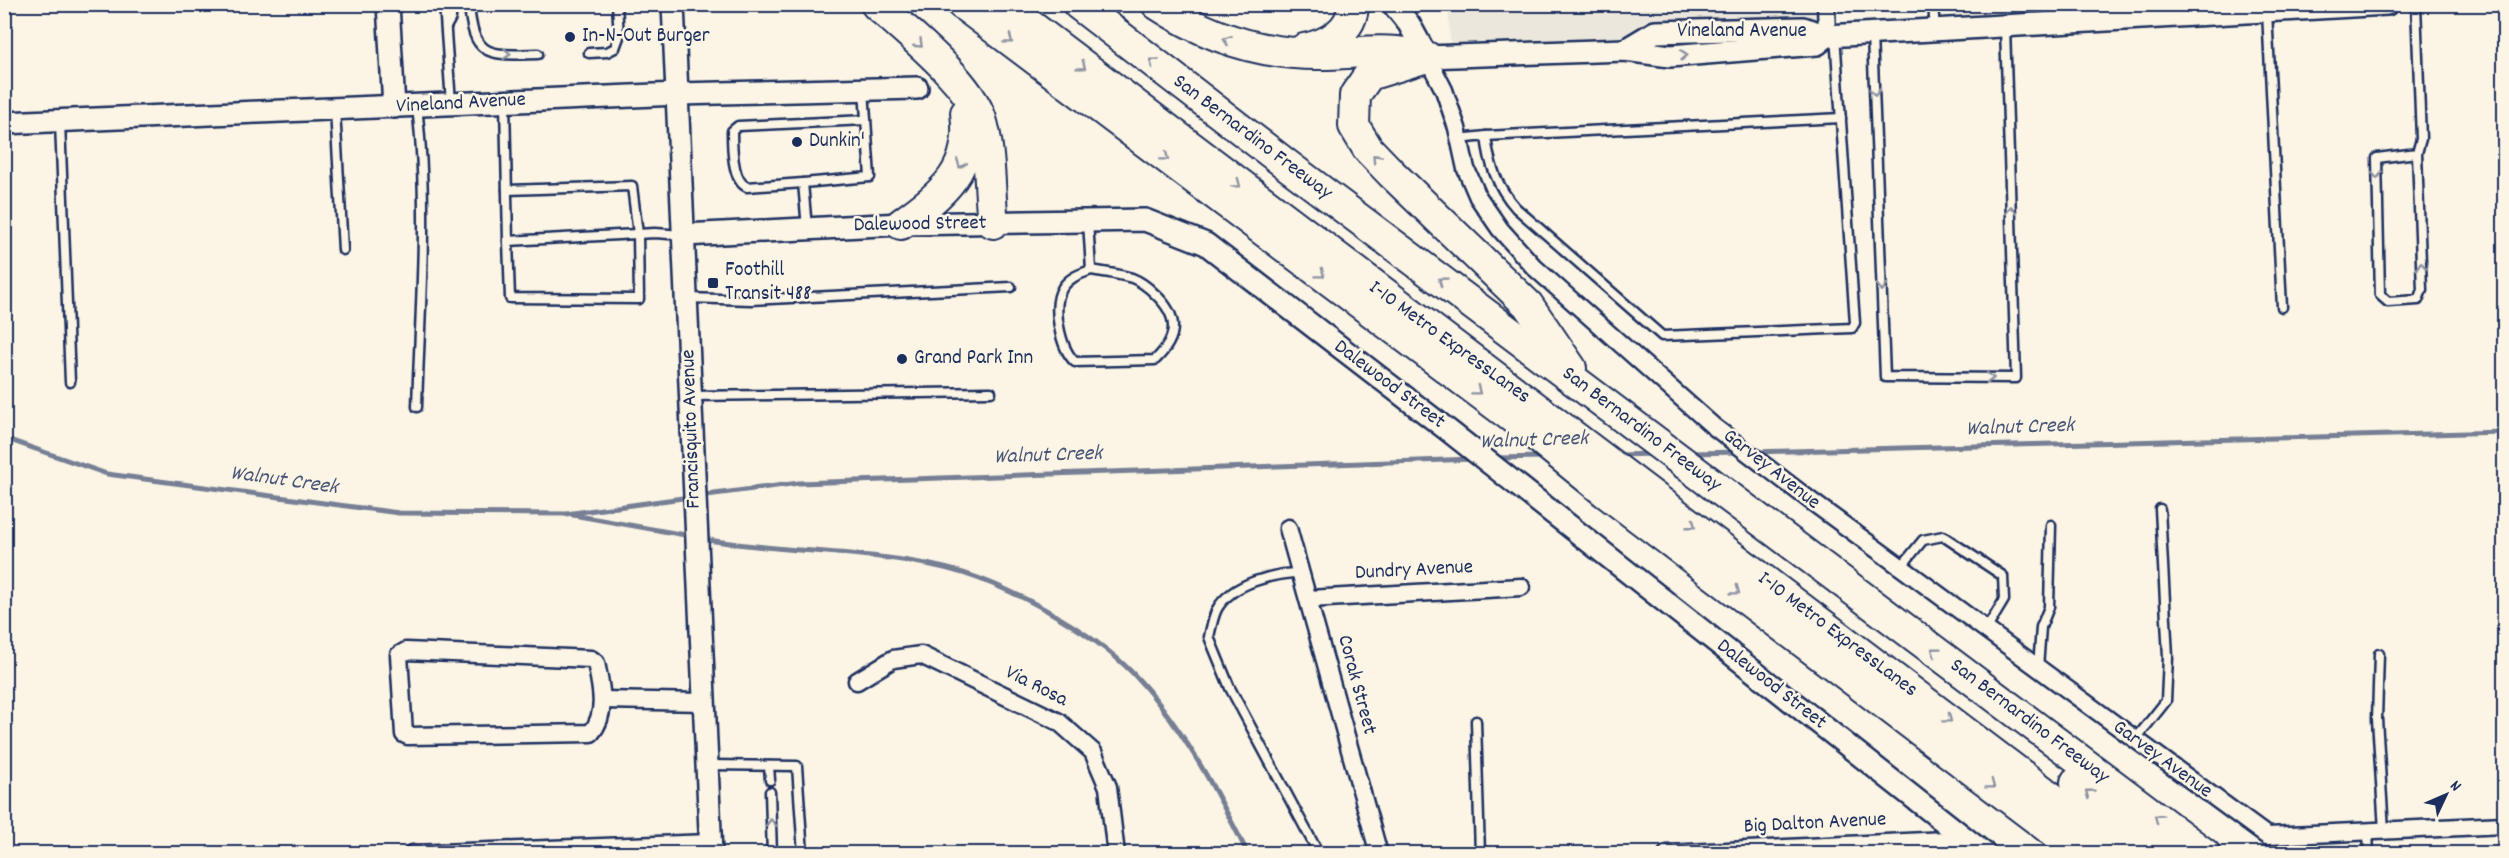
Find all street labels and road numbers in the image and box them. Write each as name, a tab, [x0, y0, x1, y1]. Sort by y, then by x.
street label: Vineland Avenue	[1677, 17, 1807, 47]
street label: San Bernardino Freeway	[1166, 68, 1338, 208]
street label: Vineland Avenue	[396, 86, 526, 122]
street label: Dalewood Street	[853, 209, 987, 241]
street label: I-10 Metro ExpressLanes	[1362, 274, 1536, 412]
street label: Dalewood Street	[1327, 333, 1451, 437]
street label: Francisquito Avenue	[674, 349, 710, 509]
street label: San Bernardino Freeway	[1555, 360, 1727, 500]
street label: Garvey Avenue	[1716, 422, 1826, 518]
street label: Dundry Avenue	[1354, 553, 1474, 589]
street label: I-10 Metro ExpressLanes	[1751, 565, 1923, 705]
street label: Corak Street	[1328, 632, 1384, 738]
street label: Dalewood Street	[1709, 632, 1833, 738]
street label: San Bernardino Freeway	[1943, 652, 2115, 792]
street label: Via Rosa	[999, 658, 1074, 716]
street label: Garvey Avenue	[2106, 713, 2218, 807]
street label: Big Dalton Avenue	[1743, 805, 1887, 843]

